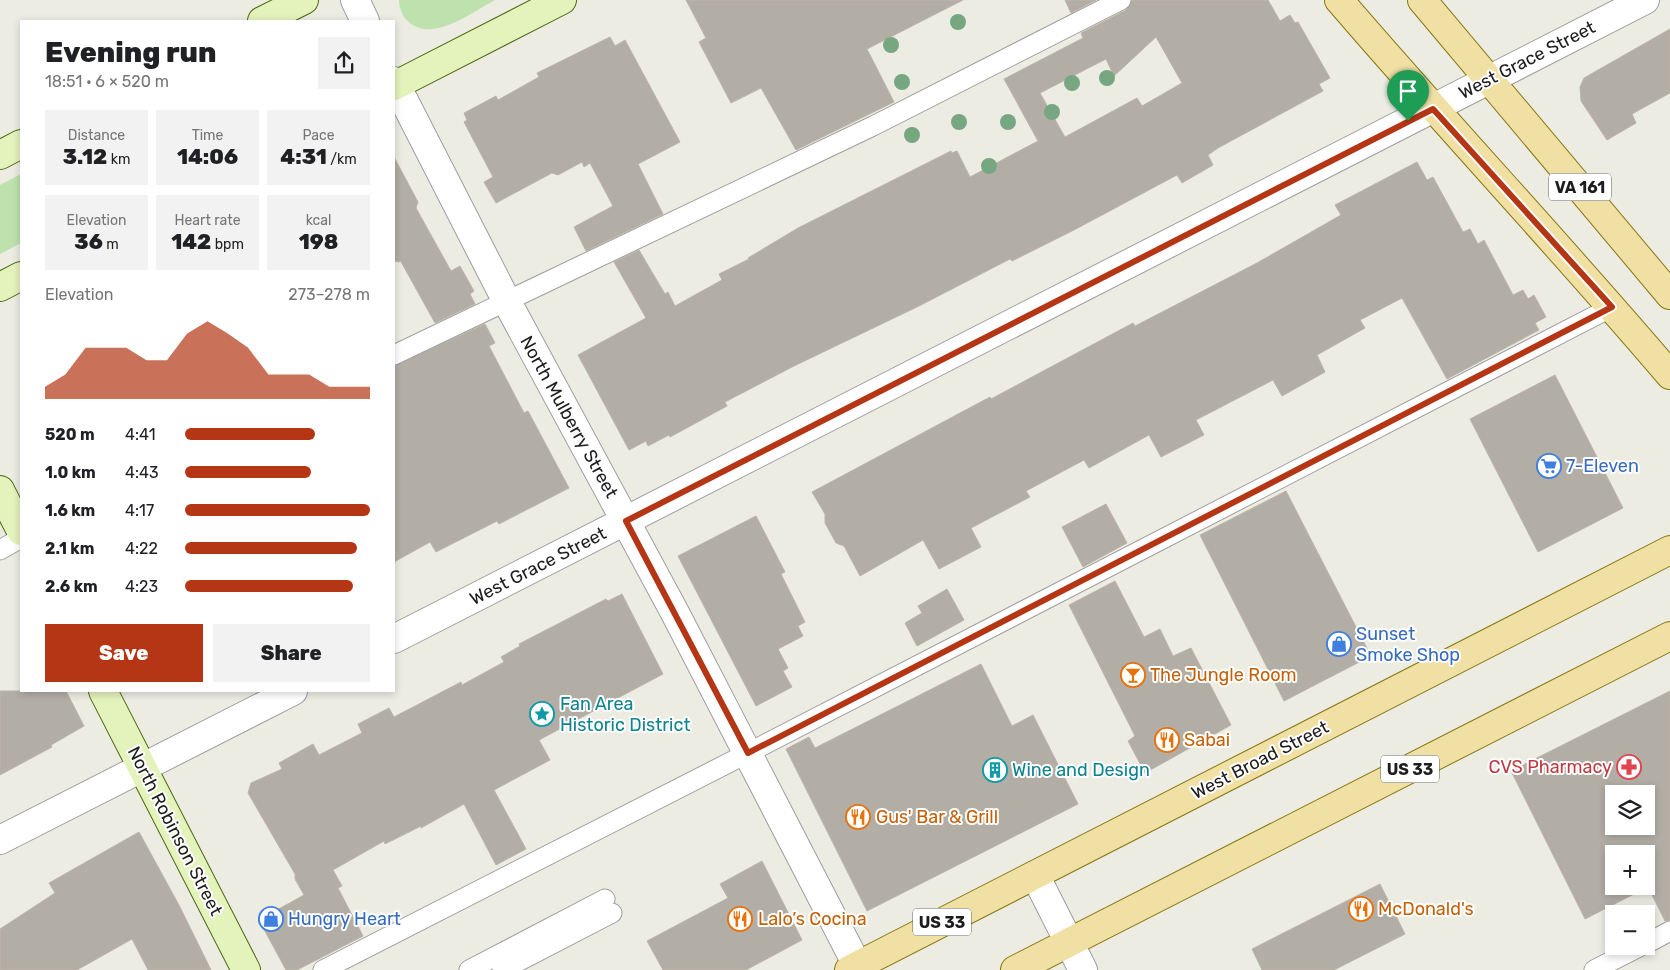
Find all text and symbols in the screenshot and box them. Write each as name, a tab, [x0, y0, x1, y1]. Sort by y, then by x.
street label: West Grace Street	[1455, 16, 1599, 104]
text: Evening run	[45, 36, 216, 69]
button: share	[318, 37, 370, 89]
pin	[1387, 70, 1429, 121]
text: 18:51 · 6 × 520 m	[45, 72, 169, 91]
icon: arrive	[1394, 77, 1422, 105]
text: Distance	[68, 127, 125, 144]
text: Time	[192, 127, 223, 144]
text: Pace	[302, 127, 335, 144]
text: 3.12	[63, 144, 107, 169]
text: 14:06	[177, 144, 238, 169]
text: 4:31	[280, 144, 327, 169]
text: km	[107, 151, 130, 168]
text: /km	[327, 151, 357, 168]
road number: VA 161	[1549, 173, 1611, 200]
text: Elevation	[67, 212, 127, 229]
text: Heart rate	[175, 212, 240, 229]
text: kcal	[306, 212, 331, 229]
text: 36	[74, 229, 103, 254]
text: 142	[171, 229, 211, 254]
text: 198	[299, 229, 338, 254]
text: m	[103, 236, 119, 253]
text: bpm	[211, 236, 244, 253]
text: Elevation	[45, 285, 114, 304]
text: 273–278 m	[288, 285, 370, 304]
street label: North Mulberry Street	[515, 332, 623, 502]
text: 520 m	[45, 425, 95, 444]
text: 4:41	[125, 425, 156, 444]
supermarket icon: 7-Eleven	[1536, 453, 1562, 479]
place label: 7-Eleven	[1566, 455, 1639, 477]
text: 1.0 km	[45, 463, 96, 482]
text: 4:43	[125, 463, 159, 482]
text: 1.6 km	[45, 501, 95, 520]
text: 4:17	[125, 501, 154, 520]
street label: West Grace Street	[466, 522, 610, 610]
text: 2.1 km	[45, 539, 94, 558]
text: 4:22	[125, 539, 158, 558]
text: 2.6 km	[45, 577, 98, 596]
text: 4:23	[125, 577, 158, 596]
place label: Sunset Smoke Shop	[1356, 623, 1460, 666]
button: Save	[45, 624, 203, 682]
button: Share	[213, 624, 370, 682]
shop icon: Sunset Smoke Shop	[1326, 631, 1352, 657]
bar icon: The Jungle Room	[1120, 662, 1146, 688]
place label: The Jungle Room	[1150, 664, 1297, 686]
place label: Fan Area Historic District	[560, 693, 690, 736]
place icon: Fan Area Historic District	[529, 701, 555, 727]
street label: West Broad Street	[1188, 716, 1332, 804]
restaurant icon: Sabai	[1154, 727, 1180, 753]
place label: Sabai	[1184, 729, 1230, 751]
street label: North Robinson Street	[123, 743, 227, 919]
pharmacy icon: CVS Pharmacy	[1616, 754, 1642, 780]
road number: US 33	[1381, 756, 1439, 782]
place label: CVS Pharmacy	[1488, 756, 1612, 778]
building icon: Wine and Design	[982, 757, 1008, 783]
place label: Wine and Design	[1012, 759, 1150, 781]
map controls	[1605, 785, 1655, 955]
button: layers	[1605, 785, 1655, 835]
restaurant icon: Gus' Bar & Grill	[845, 804, 871, 830]
place label: Gus' Bar & Grill	[876, 806, 998, 828]
button: +	[1605, 845, 1655, 895]
restaurant icon: McDonald's	[1348, 896, 1374, 922]
place label: McDonald's	[1378, 898, 1474, 920]
button: −	[1605, 905, 1655, 955]
shop icon: Hungry Heart	[258, 906, 284, 932]
restaurant icon: Lalo’s Cocina	[727, 906, 753, 932]
place label: Hungry Heart	[288, 908, 401, 930]
place label: Lalo’s Cocina	[758, 908, 867, 930]
road number: US 33	[913, 909, 971, 936]

